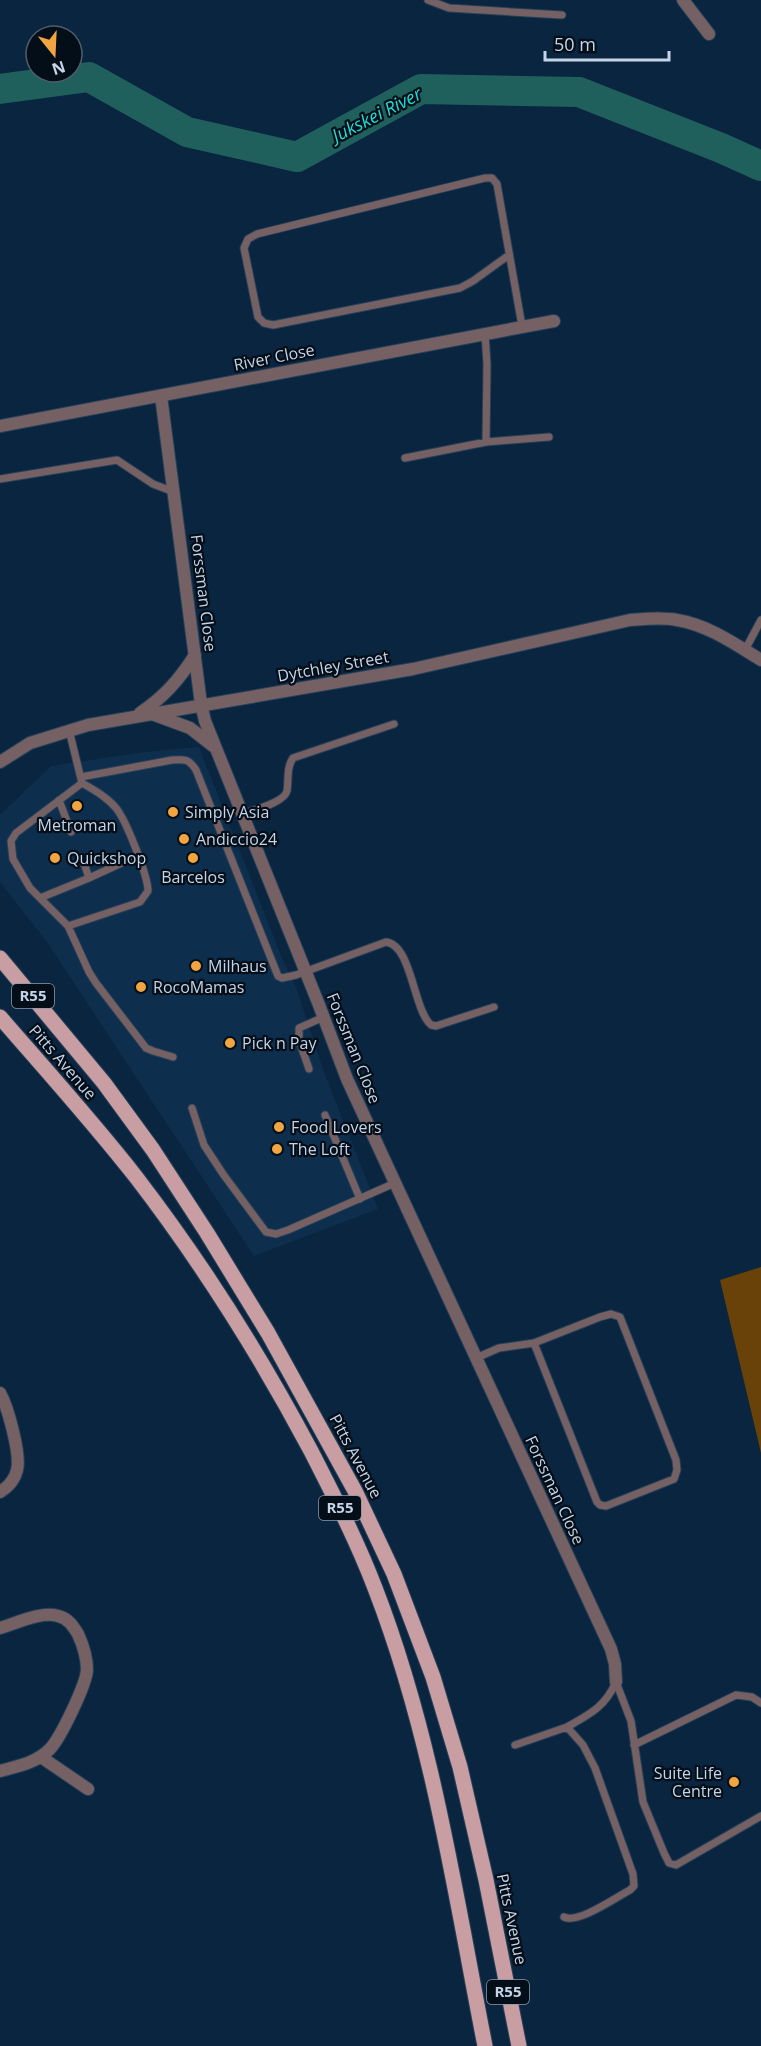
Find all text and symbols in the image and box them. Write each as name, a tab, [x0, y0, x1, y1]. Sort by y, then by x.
north arrow	[24, 24, 84, 84]
scale bar	[545, 24, 670, 62]
text: 50 m	[554, 32, 596, 56]
text: N	[49, 56, 68, 81]
water label: Jukskei River	[325, 81, 426, 148]
street label: River Close	[232, 338, 316, 376]
street label: Forssman Close	[186, 533, 222, 653]
street label: Dytchley Street	[276, 645, 391, 687]
marker: Metroman	[70, 799, 84, 813]
place label: Simply Asia	[185, 801, 269, 823]
marker: Simply Asia	[166, 805, 180, 819]
place label: Metroman	[38, 814, 116, 836]
place label: Andiccio24	[196, 828, 277, 850]
marker: Andiccio24	[177, 832, 191, 846]
place label: Quickshop	[67, 847, 146, 869]
marker: Quickshop	[48, 851, 62, 865]
marker: Barcelos	[186, 851, 200, 865]
place label: Barcelos	[161, 866, 225, 888]
place label: Milhaus	[208, 955, 267, 977]
marker: Milhaus	[189, 959, 203, 973]
place label: RocoMamas	[153, 976, 244, 998]
marker: RocoMamas	[134, 980, 148, 994]
road number: R55	[12, 984, 54, 1008]
street label: Forssman Close	[322, 989, 386, 1107]
street label: Pitts Avenue	[24, 1020, 102, 1104]
place label: Pick n Pay	[242, 1032, 317, 1054]
marker: Pick n Pay	[223, 1036, 237, 1050]
place label: Food Lovers	[291, 1116, 382, 1138]
marker: Food Lovers	[272, 1120, 286, 1134]
place label: The Loft	[289, 1138, 350, 1160]
marker: The Loft	[270, 1142, 284, 1156]
street label: Pitts Avenue	[325, 1410, 387, 1502]
street label: Forssman Close	[520, 1432, 590, 1548]
road number: R55	[319, 1496, 361, 1520]
place label: Suite Life Centre	[654, 1762, 722, 1802]
marker: Suite Life Centre	[727, 1775, 741, 1789]
street label: Pitts Avenue	[492, 1871, 532, 1967]
road number: R55	[487, 1980, 529, 2004]

